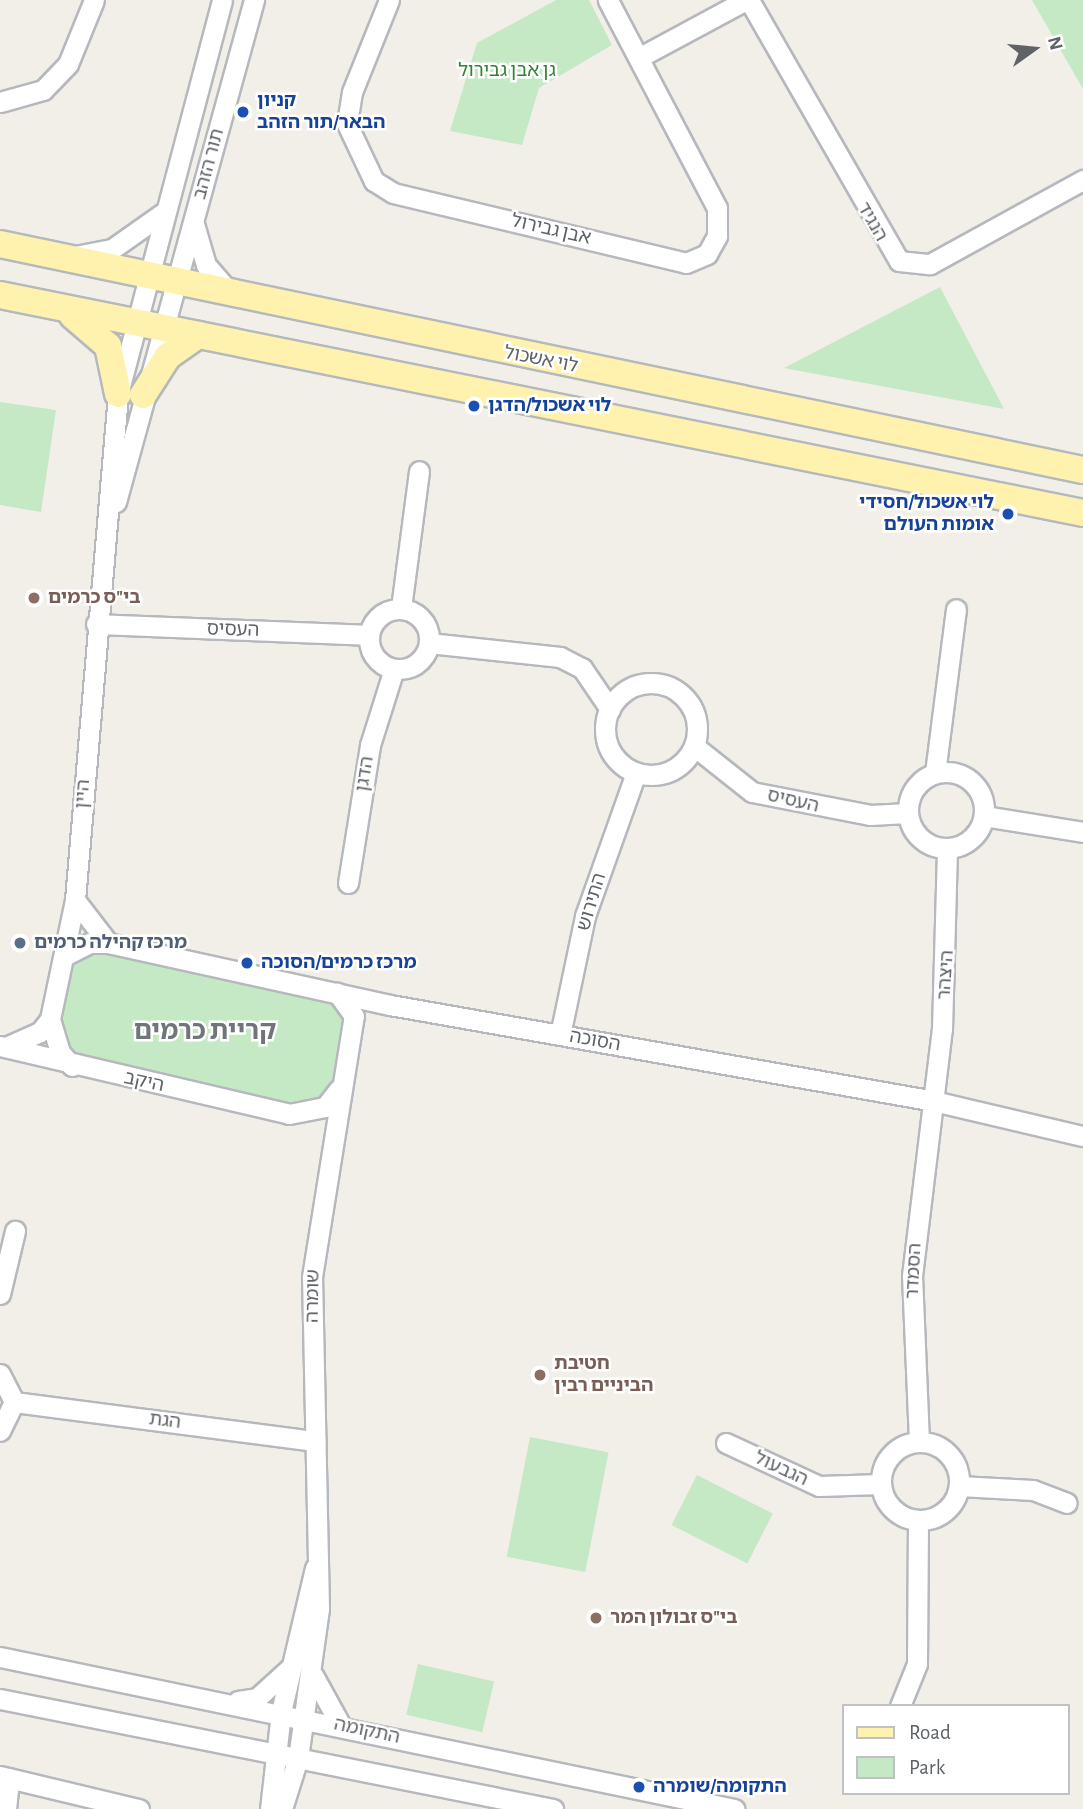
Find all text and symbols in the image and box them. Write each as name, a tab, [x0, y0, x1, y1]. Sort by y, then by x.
north arrow	[999, 14, 1069, 84]
text: N	[1044, 35, 1066, 52]
park label: גן אבן גבירול	[458, 60, 556, 82]
place label: קניון הבאר/תור הזהב	[257, 90, 386, 134]
marker: קניון הבאר/תור הזהב	[235, 104, 251, 120]
street label: תור הזהב	[189, 126, 229, 202]
street label: הנגיד	[852, 198, 892, 246]
street label: אבן גבירול	[509, 210, 593, 250]
street label: לוי אשכול	[502, 342, 580, 378]
place label: לוי אשכול/הדגן	[488, 395, 611, 417]
marker: לוי אשכול/הדגן	[466, 398, 482, 414]
place label: לוי אשכול/חסידי אומות העולם	[859, 492, 994, 536]
marker: לוי אשכול/חסידי אומות העולם	[1000, 506, 1016, 522]
place label: בי"ס כרמים	[48, 587, 141, 609]
marker: בי"ס כרמים	[26, 590, 42, 606]
street label: העסיס	[206, 618, 260, 642]
street label: הדגן	[351, 755, 379, 793]
street label: היין	[71, 779, 95, 809]
street label: העסיס	[765, 784, 821, 818]
street label: התירוש	[572, 870, 612, 934]
place label: מרכז קהילה כרמים	[34, 932, 187, 954]
marker: מרכז קהילה כרמים	[12, 935, 28, 951]
street label: היצהר	[933, 949, 959, 1001]
place label: מרכז כרמים/הסוכה	[261, 952, 417, 974]
marker: מרכז כרמים/הסוכה	[239, 955, 255, 971]
district label: קריית כרמים	[134, 1016, 276, 1048]
street label: הסוכה	[568, 1025, 622, 1057]
street label: היקב	[122, 1067, 166, 1097]
street label: הסמדר	[901, 1242, 927, 1300]
street label: שומרה	[301, 1269, 325, 1323]
place label: חטיבת הביניים רבין	[554, 1353, 654, 1397]
marker: חטיבת הביניים רבין	[532, 1367, 548, 1383]
street label: הגת	[148, 1408, 182, 1434]
street label: הגבעול	[750, 1447, 812, 1491]
place label: בי"ס זבולון המר	[610, 1607, 737, 1629]
marker: בי"ס זבולון המר	[588, 1610, 604, 1626]
legend	[842, 1704, 1069, 1795]
street label: התקומה	[332, 1713, 402, 1749]
text: Road	[909, 1722, 951, 1743]
text: Park	[909, 1757, 945, 1778]
place label: התקומה/שומרה	[653, 1776, 787, 1798]
marker: התקומה/שומרה	[631, 1779, 647, 1795]

